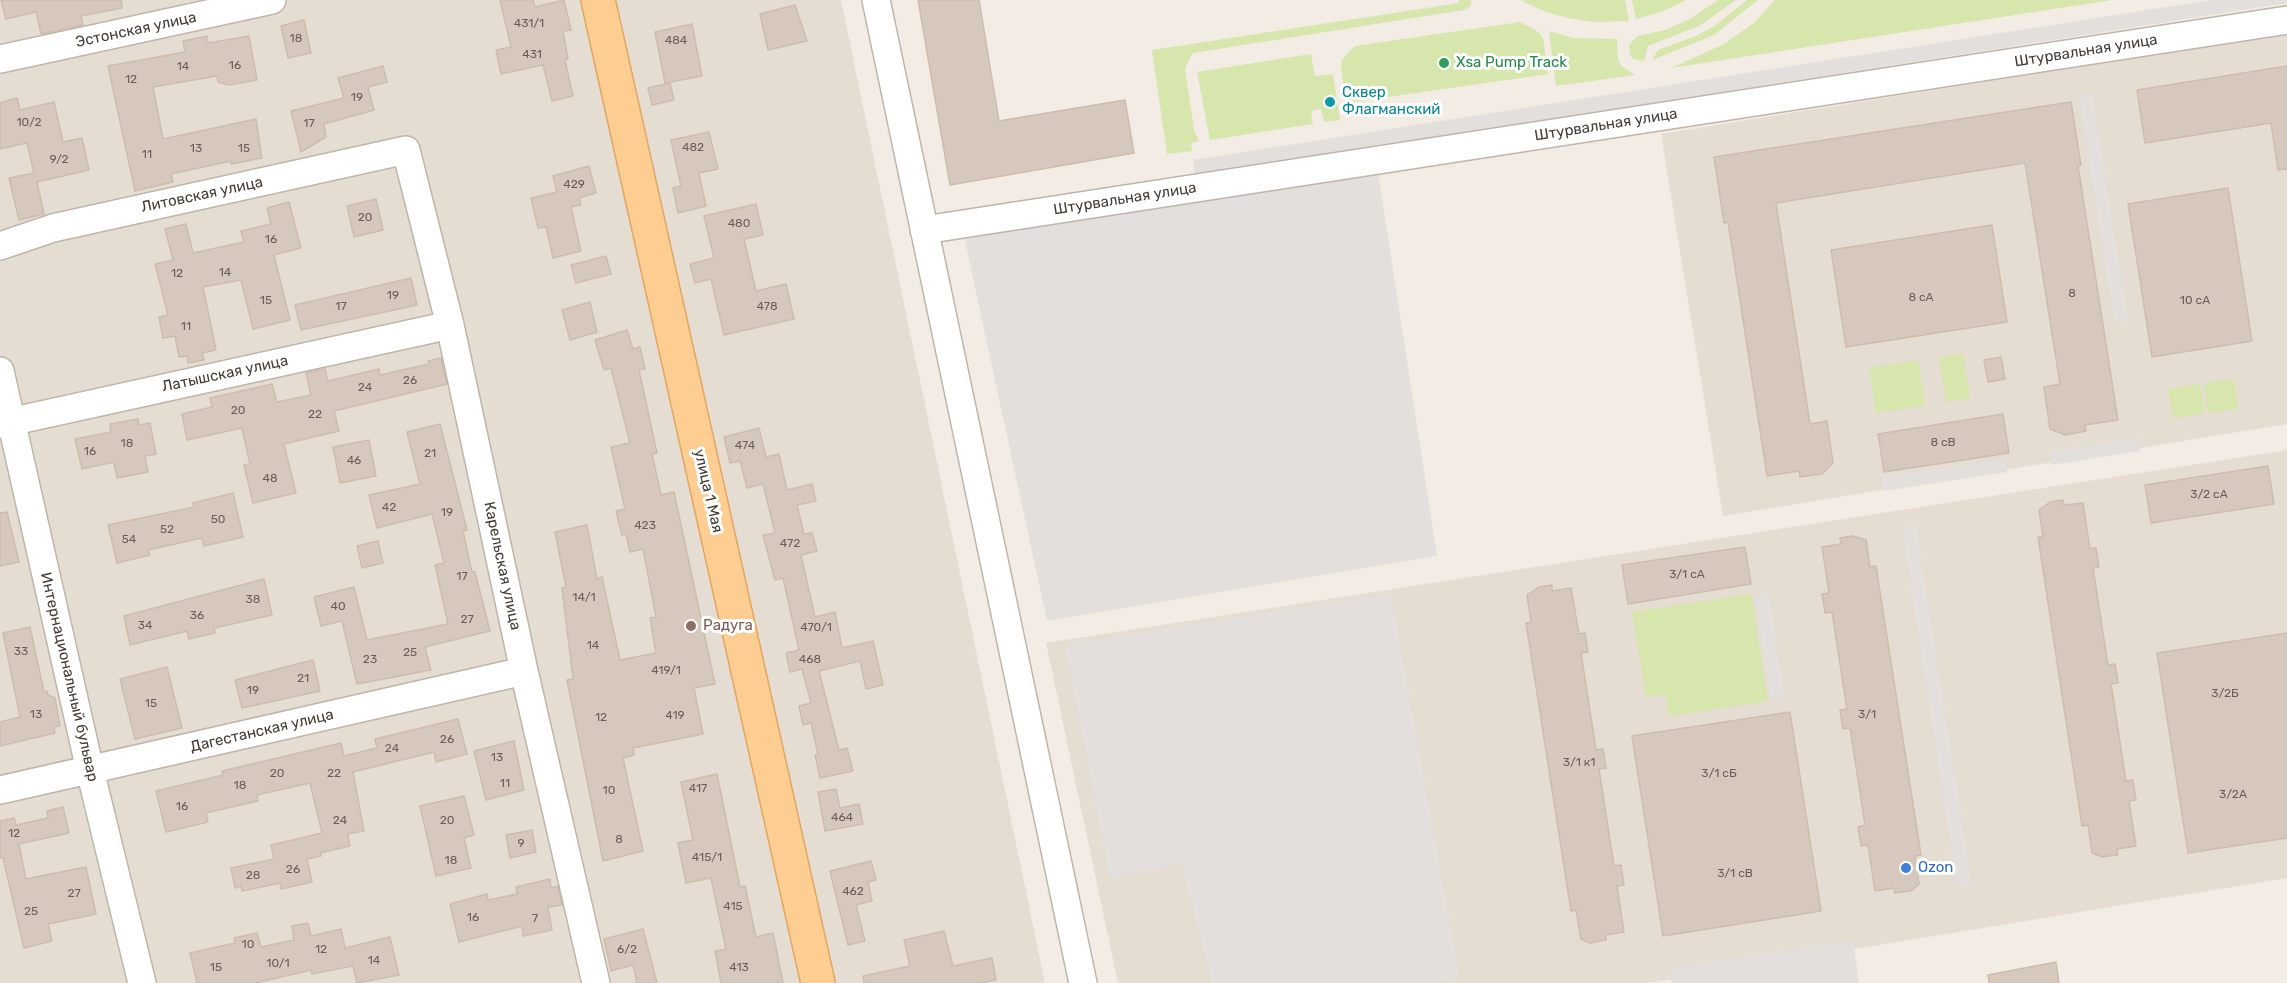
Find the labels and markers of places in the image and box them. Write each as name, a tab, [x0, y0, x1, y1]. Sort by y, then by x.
place label: Xsa Pump Track	[1456, 54, 1567, 72]
marker: Xsa Pump Track	[1437, 56, 1451, 70]
place label: Сквер Флагманский	[1342, 84, 1441, 119]
marker: Сквер Флагманский	[1323, 95, 1337, 109]
place label: Радуга	[703, 617, 753, 635]
marker: Радуга	[684, 619, 698, 633]
place label: Ozon	[1918, 859, 1953, 877]
marker: Ozon	[1899, 861, 1913, 875]

